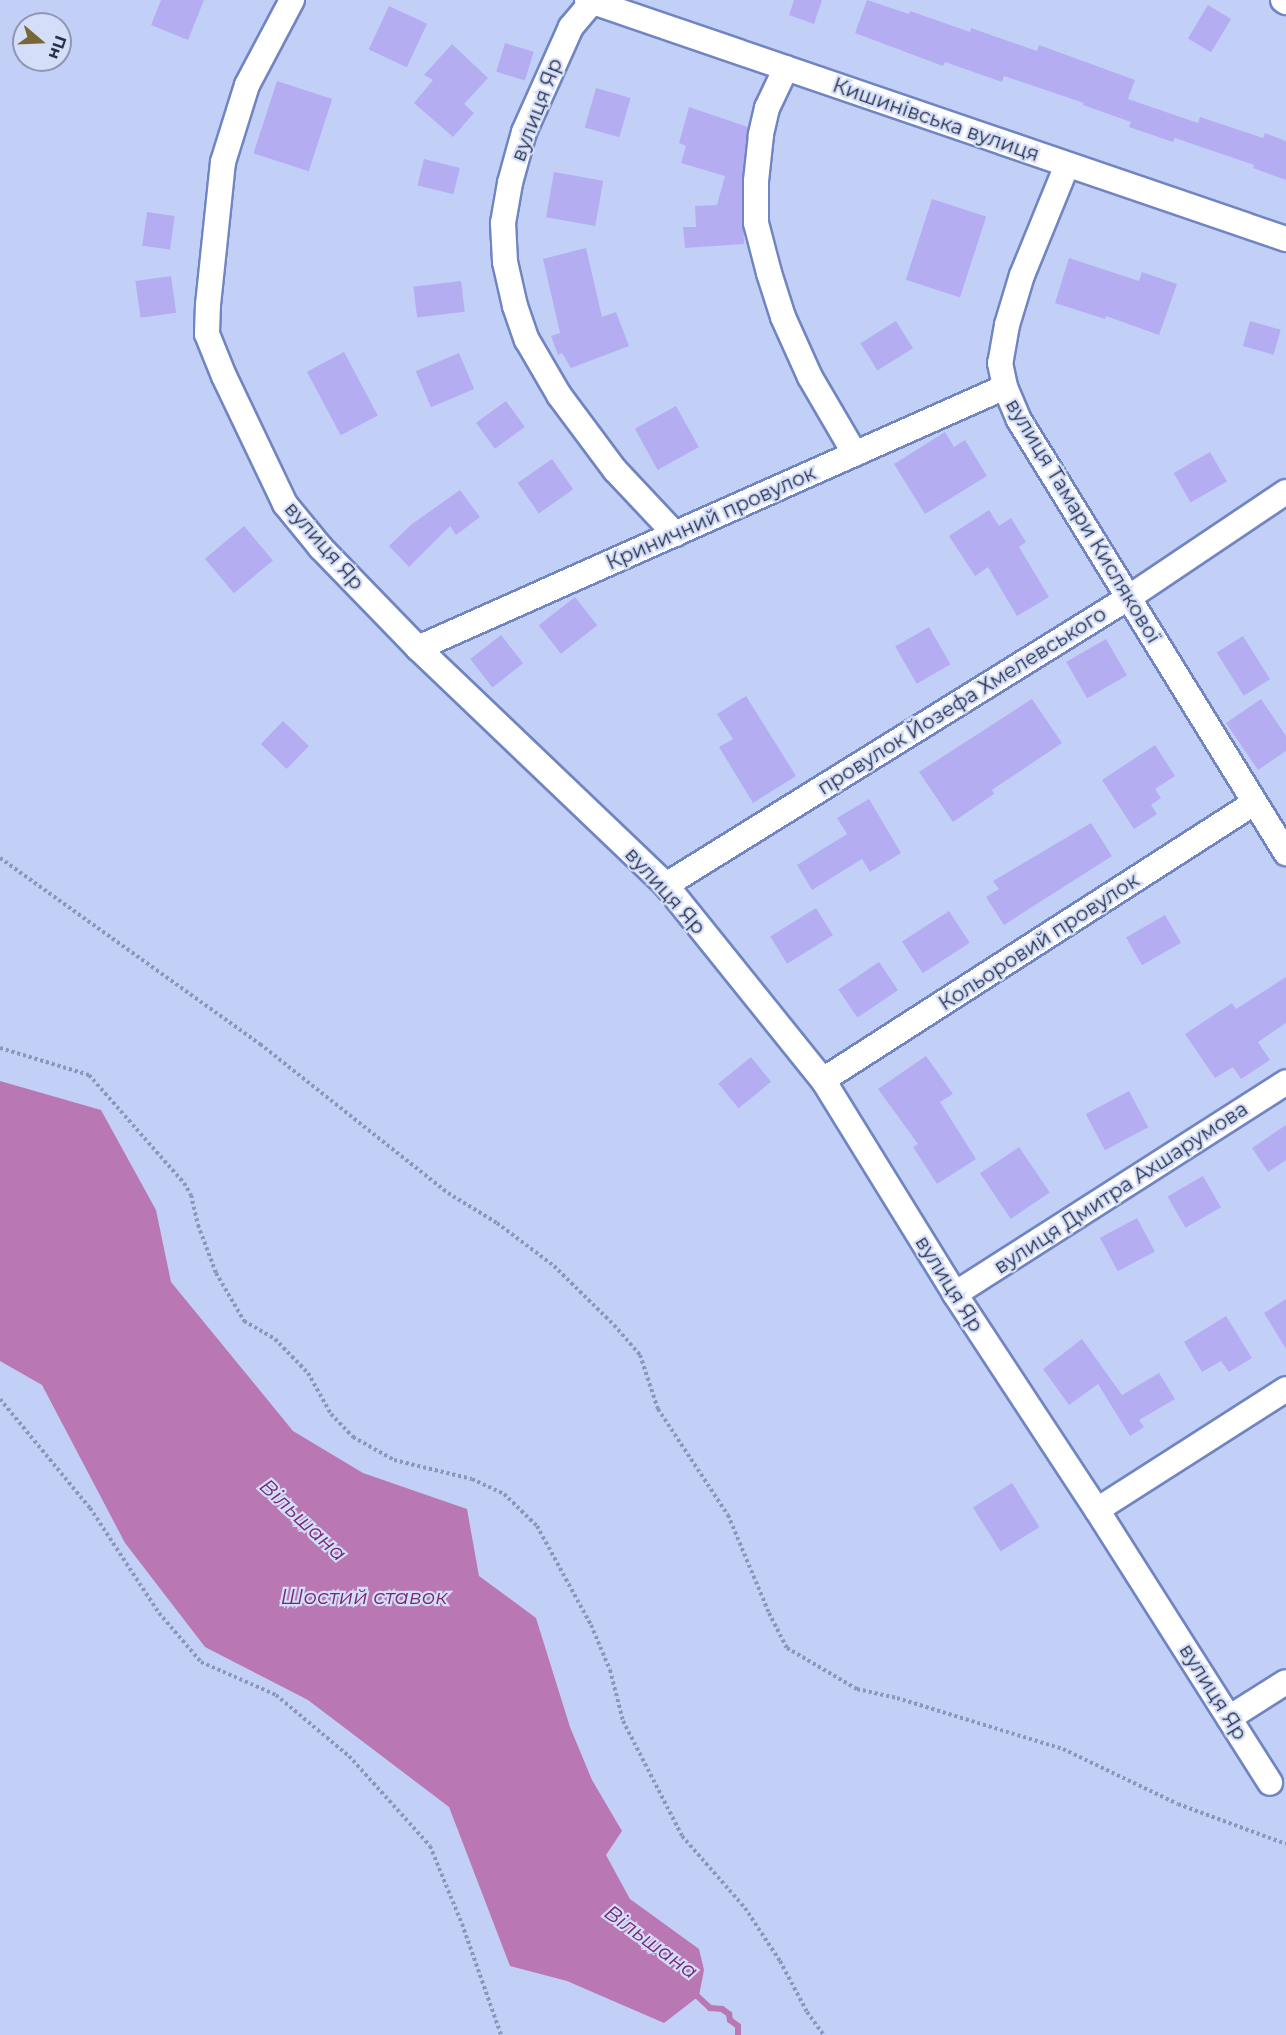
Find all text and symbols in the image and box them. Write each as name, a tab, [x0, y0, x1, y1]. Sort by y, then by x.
north arrow	[12, 12, 72, 72]
text: Пн	[45, 33, 71, 62]
street label: вулиця Яр	[506, 55, 568, 165]
street label: Кишинівська вулиця	[830, 73, 1042, 167]
street label: вулиця Тамари Кислякової	[1000, 394, 1166, 648]
street label: Криничний провулок	[603, 461, 819, 575]
street label: вулиця Яр	[279, 497, 369, 595]
street label: провулок Йозефа Хмелевського	[813, 602, 1111, 800]
street label: вулиця Яр	[620, 843, 710, 939]
street label: Кольоровий провулок	[934, 868, 1144, 1016]
street label: вулиця Дмитра Ахшарумова	[990, 1097, 1252, 1279]
street label: вулиця Яр	[910, 1232, 988, 1336]
water label: Вільшана	[254, 1474, 352, 1566]
water label: Шостий ставок	[281, 1584, 447, 1610]
street label: вулиця Яр	[1174, 1640, 1252, 1744]
water label: Вільшана	[599, 1900, 703, 1984]

